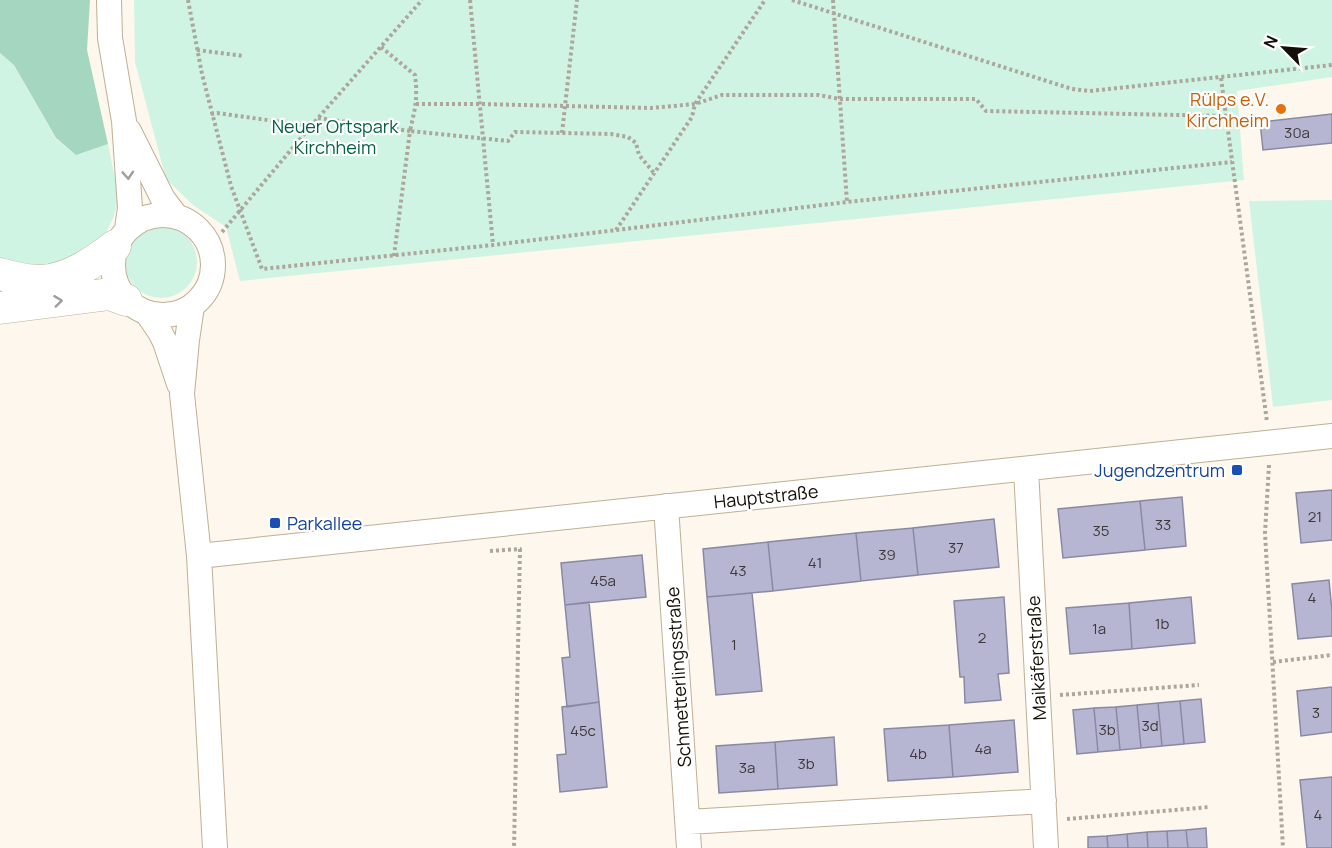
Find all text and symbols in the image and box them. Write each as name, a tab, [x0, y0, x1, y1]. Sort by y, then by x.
north arrow	[1254, 18, 1314, 78]
text: N	[1258, 32, 1283, 52]
place label: Rülps e.V. Kirchheim	[1186, 87, 1269, 132]
marker: Rülps e.V. Kirchheim	[1274, 102, 1288, 116]
park label: Neuer Ortspark Kirchheim	[272, 114, 399, 159]
house number: 30a	[1284, 122, 1310, 143]
one-way arrow	[121, 171, 134, 180]
one-way arrow	[53, 295, 63, 308]
place label: Jugendzentrum	[1094, 458, 1225, 482]
marker: Jugendzentrum	[1230, 463, 1244, 477]
street label: Hauptstraße	[713, 479, 819, 513]
house number: 21	[1308, 506, 1322, 527]
place label: Parkallee	[287, 511, 362, 535]
house number: 33	[1155, 514, 1171, 535]
marker: Parkallee	[268, 516, 282, 530]
house number: 35	[1093, 520, 1109, 541]
house number: 37	[948, 537, 964, 558]
house number: 39	[878, 544, 896, 565]
house number: 41	[808, 552, 822, 573]
house number: 43	[729, 560, 747, 581]
house number: 45a	[590, 570, 616, 591]
street label: Schmetterlingsstraße	[660, 586, 696, 768]
house number: 4	[1308, 587, 1317, 608]
street label: Maikäferstraße	[1021, 595, 1051, 721]
house number: 1b	[1155, 613, 1169, 634]
house number: 1a	[1092, 618, 1106, 639]
house number: 2	[978, 627, 986, 648]
house number: 1	[731, 634, 737, 655]
house number: 3	[1312, 702, 1320, 723]
house number: 3d	[1141, 715, 1159, 736]
house number: 3b	[1098, 719, 1116, 740]
house number: 45c	[570, 720, 596, 741]
house number: 4a	[974, 738, 992, 759]
house number: 4b	[909, 743, 927, 764]
house number: 3b	[797, 753, 815, 774]
house number: 3a	[739, 757, 755, 778]
house number: 4	[1314, 804, 1323, 825]

